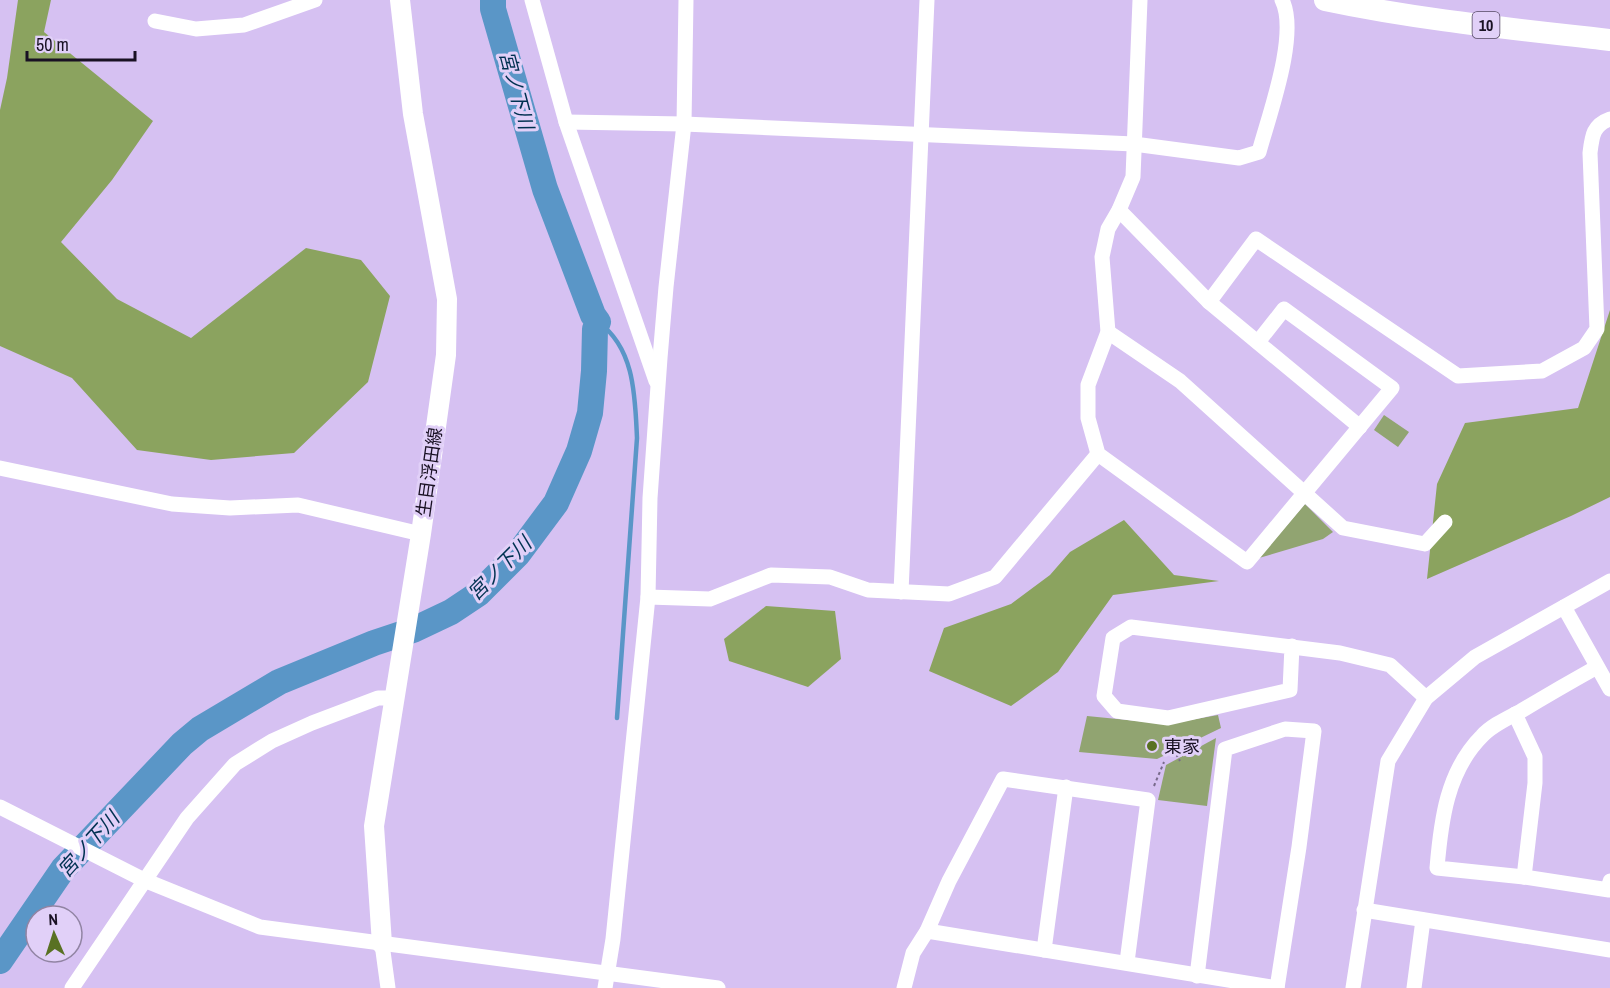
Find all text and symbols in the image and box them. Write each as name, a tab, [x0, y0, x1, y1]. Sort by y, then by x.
road number: 10	[1472, 12, 1500, 38]
scale bar	[27, 24, 135, 62]
text: 50 m	[36, 32, 69, 57]
water label: 宮ノ下川	[494, 48, 541, 134]
street label: 生目浮田線	[410, 426, 448, 518]
water label: 宮ノ下川	[461, 529, 538, 606]
place label: 東家	[1164, 734, 1200, 759]
marker: 東家	[1145, 739, 1159, 753]
water label: 宮ノ下川	[51, 804, 126, 883]
north arrow	[24, 904, 84, 964]
text: N	[48, 908, 59, 930]

